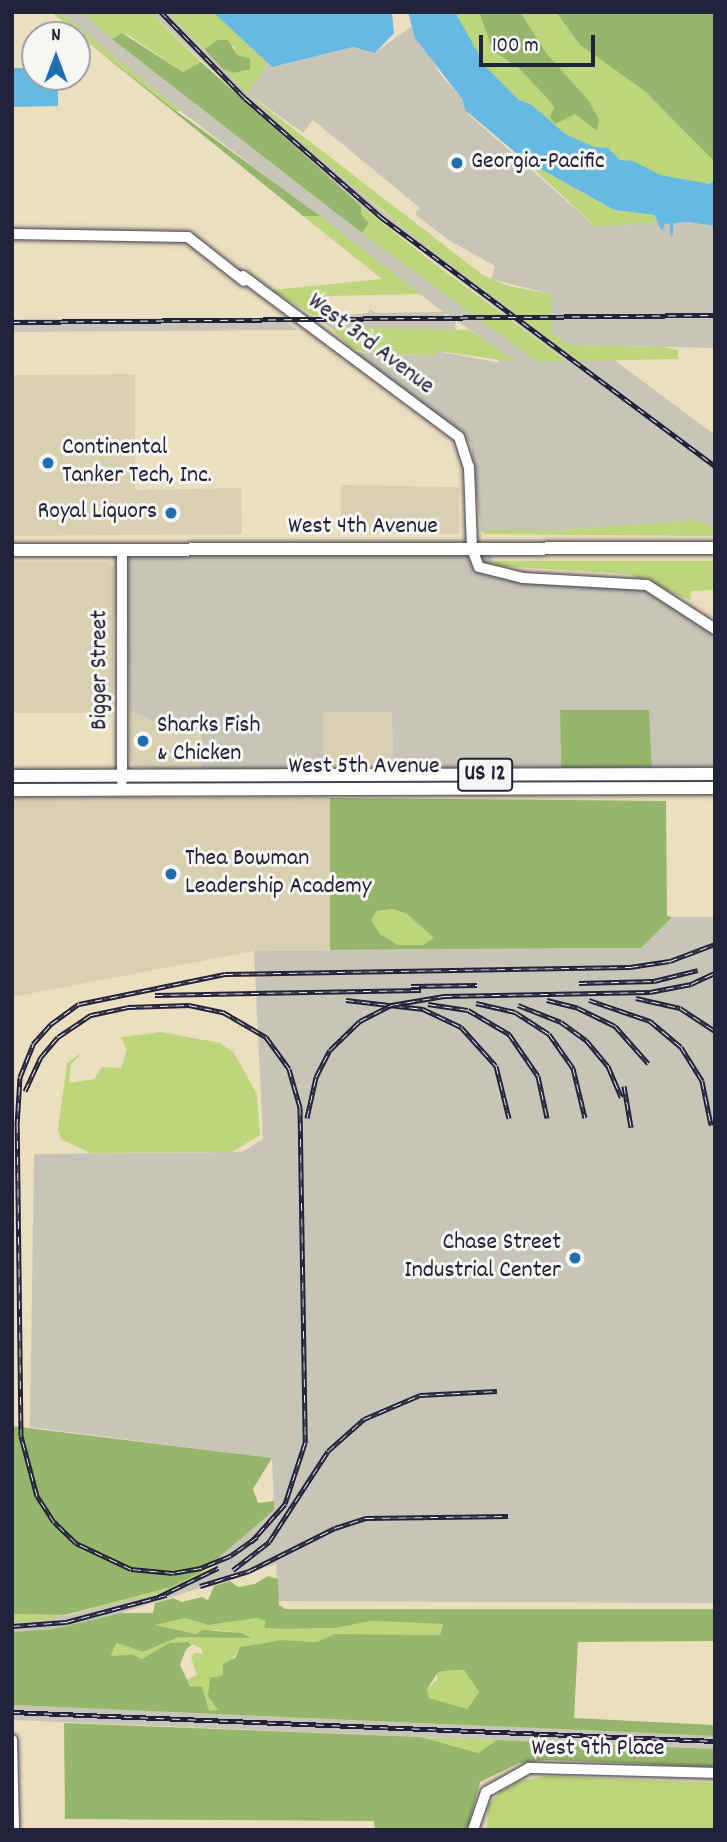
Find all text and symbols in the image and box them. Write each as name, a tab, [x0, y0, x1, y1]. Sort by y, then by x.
north arrow	[21, 21, 91, 91]
scale bar	[482, 21, 598, 65]
text: N	[51, 23, 61, 50]
text: 100 m	[492, 32, 539, 62]
place label: Georgia-Pacific	[471, 149, 605, 177]
marker: Georgia-Pacific	[449, 155, 465, 171]
street label: West 3rd Avenue	[301, 288, 439, 402]
place label: Continental Tanker Tech, Inc.	[62, 435, 212, 491]
marker: Continental Tanker Tech, Inc.	[40, 455, 56, 471]
place label: Royal Liquors	[38, 499, 157, 527]
marker: Royal Liquors	[163, 505, 179, 521]
street label: West 4th Avenue	[288, 514, 438, 542]
street label: Bigger Street	[87, 610, 115, 730]
place label: Sharks Fish & Chicken	[157, 713, 260, 769]
marker: Sharks Fish & Chicken	[135, 733, 151, 749]
street label: West 5th Avenue	[289, 754, 439, 782]
road number: US 12	[457, 755, 513, 794]
place label: Thea Bowman Leadership Academy	[185, 846, 371, 902]
marker: Thea Bowman Leadership Academy	[163, 866, 179, 882]
place label: Chase Street Industrial Center	[404, 1230, 561, 1286]
marker: Chase Street Industrial Center	[567, 1250, 583, 1266]
street label: West 9th Place	[531, 1736, 665, 1764]

